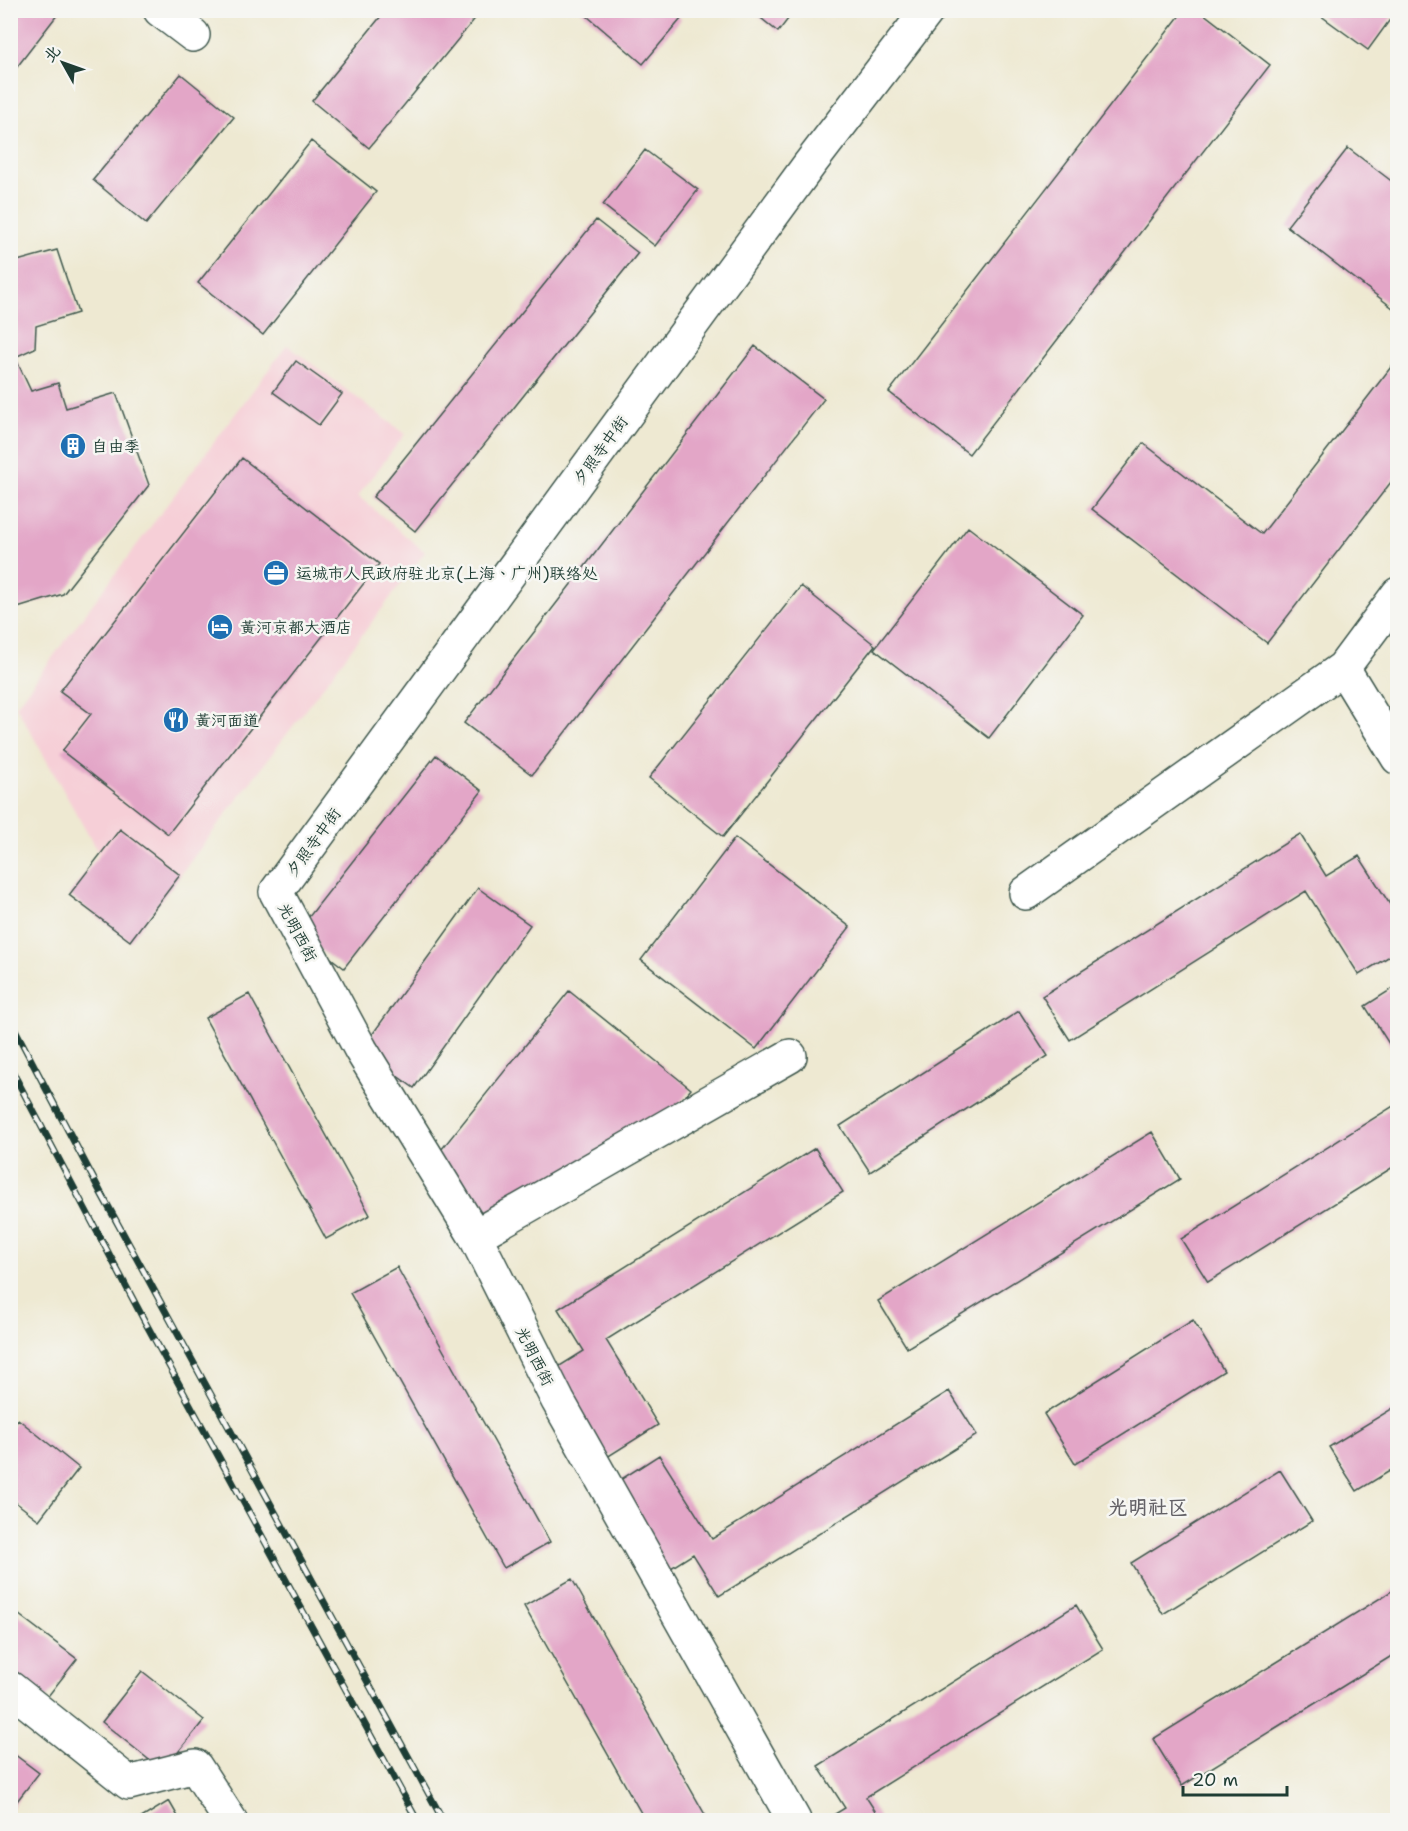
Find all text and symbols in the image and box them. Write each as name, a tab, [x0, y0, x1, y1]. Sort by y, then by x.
north arrow	[33, 33, 93, 93]
text: 北	[39, 41, 65, 67]
street label: 夕照寺中街	[568, 412, 632, 489]
building icon: 自由季	[58, 431, 88, 461]
place label: 自由季	[92, 436, 140, 457]
office icon: 运城市人民政府驻北京(上海、广州)联络处	[261, 558, 291, 588]
place label: 运城市人民政府驻北京(上海、广州)联络处	[296, 563, 599, 584]
hotel icon: 黄河京都大酒店	[205, 612, 235, 642]
place label: 黄河京都大酒店	[240, 617, 352, 638]
restaurant icon: 黄河面道	[161, 705, 191, 735]
place label: 黄河面道	[195, 710, 259, 731]
street label: 夕照寺中街	[281, 804, 345, 881]
street label: 光明西街	[273, 899, 322, 965]
street label: 光明西街	[511, 1323, 558, 1390]
district label: 光明社区	[1108, 1494, 1188, 1520]
scale bar	[1183, 1759, 1286, 1797]
text: 20 m	[1192, 1768, 1238, 1792]

